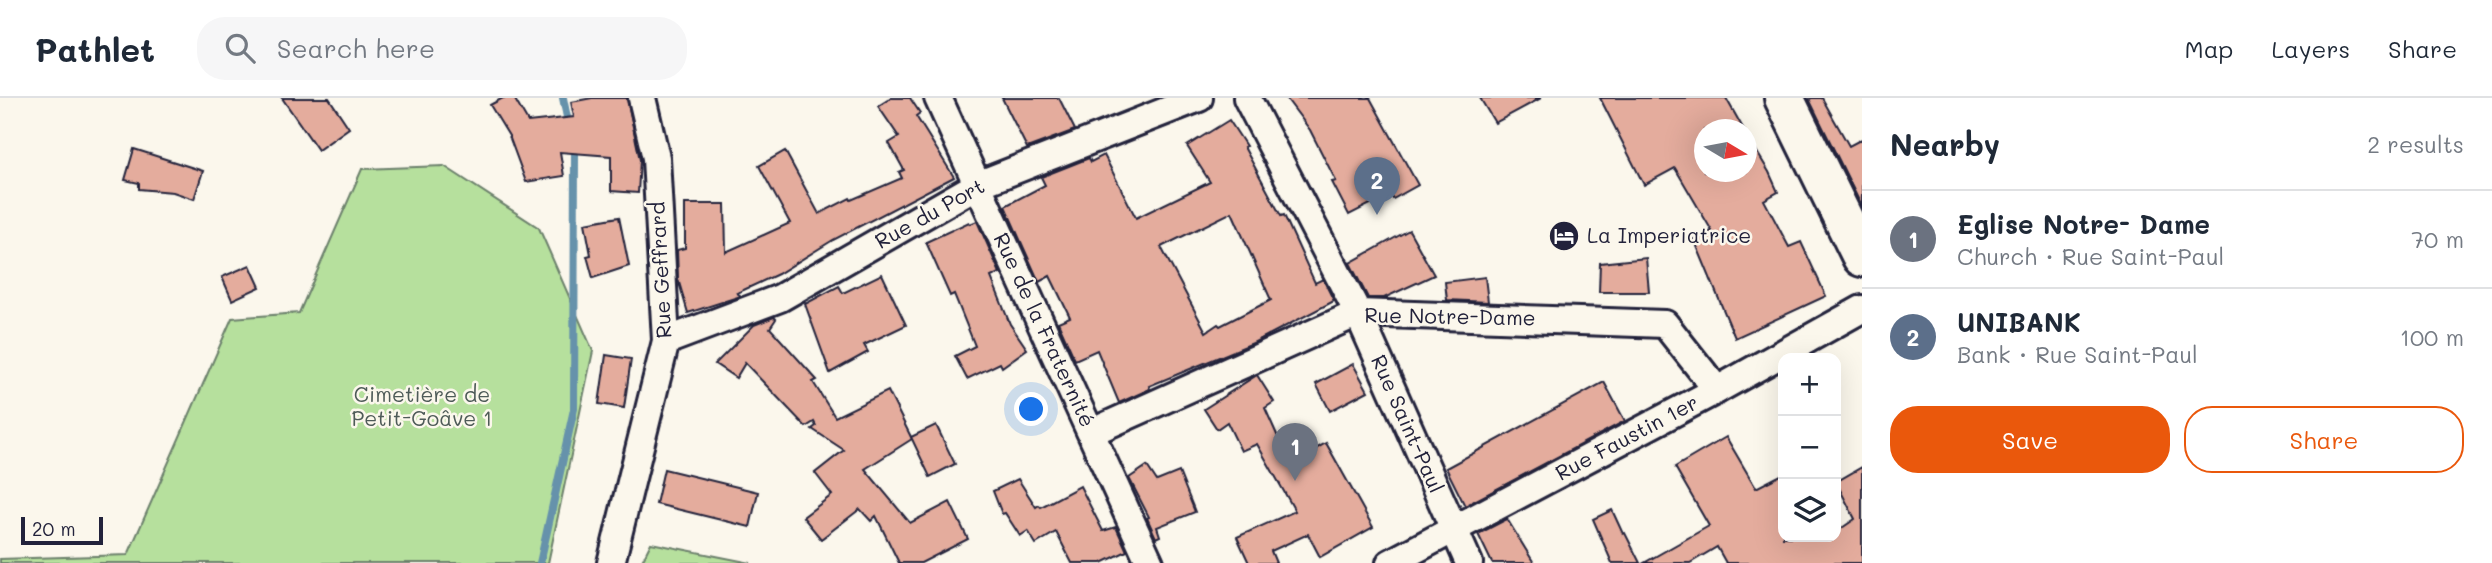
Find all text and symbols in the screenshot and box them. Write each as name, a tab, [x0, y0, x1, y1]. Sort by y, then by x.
search box	[197, 17, 687, 80]
text: Pathlet	[35, 27, 155, 70]
icon: search	[221, 29, 259, 67]
text: Search here	[277, 31, 435, 65]
text: Map	[2185, 33, 2233, 64]
text: Layers	[2271, 33, 2350, 64]
text: Share	[2388, 33, 2457, 64]
north arrow	[1694, 119, 1757, 182]
text: Nearby	[1890, 124, 2000, 164]
text: 2 results	[2367, 129, 2464, 159]
pin: 2	[1354, 157, 1400, 215]
street label: Rue du Port	[870, 171, 989, 254]
street label: Rue Geffrard	[642, 201, 677, 339]
text: Eglise Notre- Dame	[1957, 207, 2210, 241]
hotel icon: La Imperiatrice	[1547, 219, 1581, 253]
place label: La Imperiatrice	[1587, 221, 1751, 248]
text: 1	[1908, 224, 1918, 254]
text: 70 m	[2411, 224, 2464, 254]
street label: Rue de la Fraternité	[988, 228, 1102, 431]
text: Church · Rue Saint-Paul	[1957, 241, 2224, 271]
street label: Rue Notre-Dame	[1364, 301, 1536, 330]
text: UNIBANK	[1957, 305, 2081, 339]
text: 2	[1907, 322, 1919, 352]
text: 100 m	[2400, 322, 2464, 352]
text: Bank · Rue Saint-Paul	[1957, 339, 2198, 369]
street label: Rue Saint-Paul	[1366, 350, 1451, 497]
map controls	[1778, 353, 1841, 542]
button: +	[1778, 353, 1841, 416]
park label: Cimetière de Petit-Goâve 1	[352, 380, 492, 431]
street label: Rue Faustin 1er	[1550, 388, 1702, 486]
your location	[1014, 392, 1048, 426]
button: Save	[1890, 406, 2170, 473]
button: Share	[2184, 406, 2464, 473]
button: −	[1778, 416, 1841, 479]
pin: 1	[1272, 423, 1318, 481]
button: layers	[1778, 479, 1841, 542]
scale bar	[21, 514, 103, 546]
text: 20 m	[32, 516, 76, 541]

